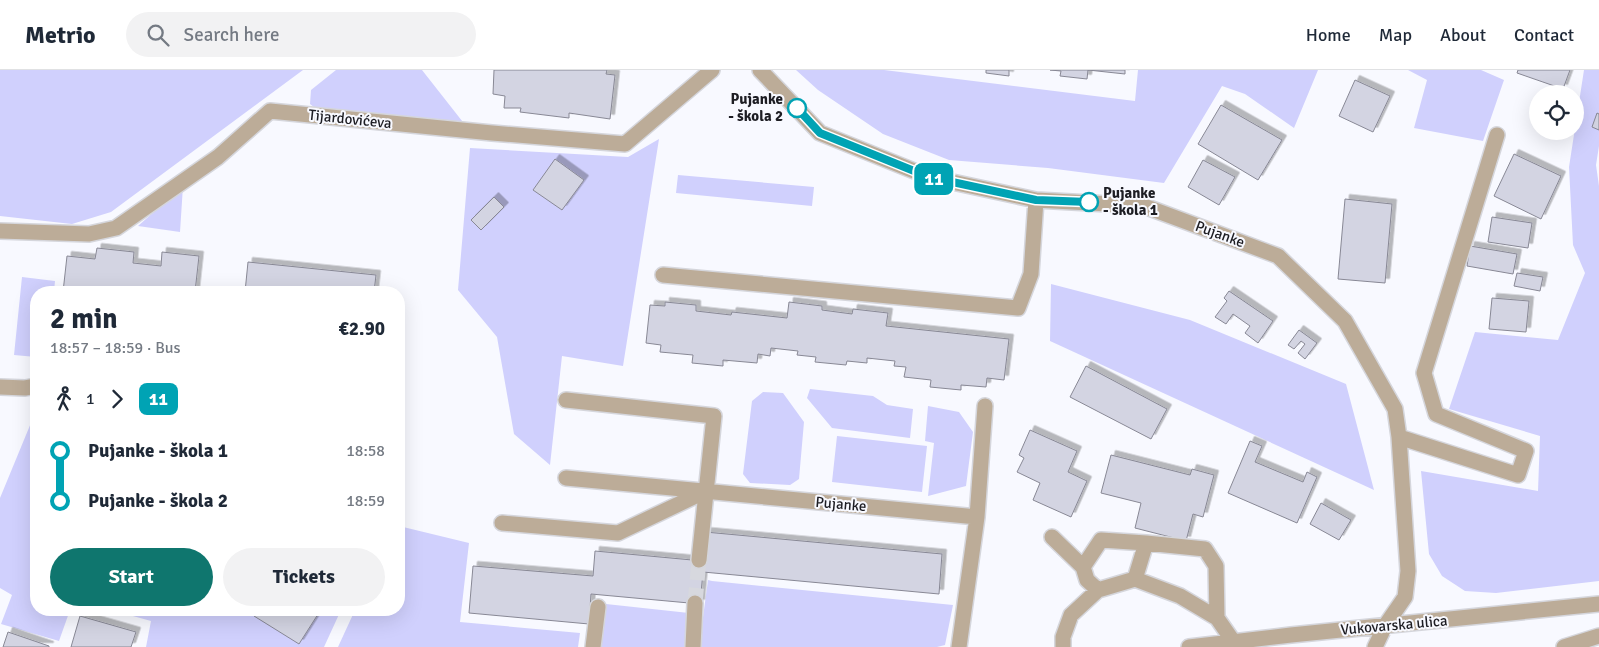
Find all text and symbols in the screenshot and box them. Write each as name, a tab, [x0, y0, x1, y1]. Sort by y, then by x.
search box	[126, 12, 476, 57]
text: Metrio	[25, 20, 96, 50]
icon: search	[144, 21, 172, 49]
text: Search here	[184, 23, 279, 47]
text: Home	[1306, 24, 1351, 46]
text: Map	[1379, 24, 1412, 46]
text: About	[1440, 24, 1486, 46]
text: Contact	[1514, 24, 1574, 46]
map controls	[1529, 85, 1584, 140]
button: locate	[1529, 85, 1584, 140]
place label: Pujanke - škola 2	[728, 90, 783, 125]
marker: Pujanke - škola 2	[787, 98, 807, 118]
street label: Tijardovićeva	[307, 106, 393, 132]
line badge: 11	[912, 163, 956, 195]
text: 11	[924, 168, 944, 190]
place label: Pujanke - škola 1	[1103, 184, 1158, 219]
marker: Pujanke - škola 1	[1079, 192, 1099, 212]
street label: Pujanke	[1193, 217, 1247, 251]
text: 2 min	[50, 302, 118, 336]
text: €2.90	[339, 317, 385, 341]
text: 18:57 – 18:59 · Bus	[50, 338, 181, 358]
icon: walk	[50, 385, 78, 413]
icon: forward	[103, 385, 131, 413]
text: 11	[149, 388, 168, 410]
text: 1	[86, 389, 95, 409]
text: Pujanke - škola 1	[88, 439, 228, 463]
text: 18:58	[346, 441, 385, 461]
text: Pujanke - škola 2	[88, 489, 228, 513]
text: 18:59	[346, 491, 385, 511]
street label: Pujanke	[815, 493, 867, 515]
button: Start	[50, 548, 213, 606]
button: Tickets	[223, 548, 385, 606]
street label: Vukovarska ulica	[1340, 611, 1448, 639]

